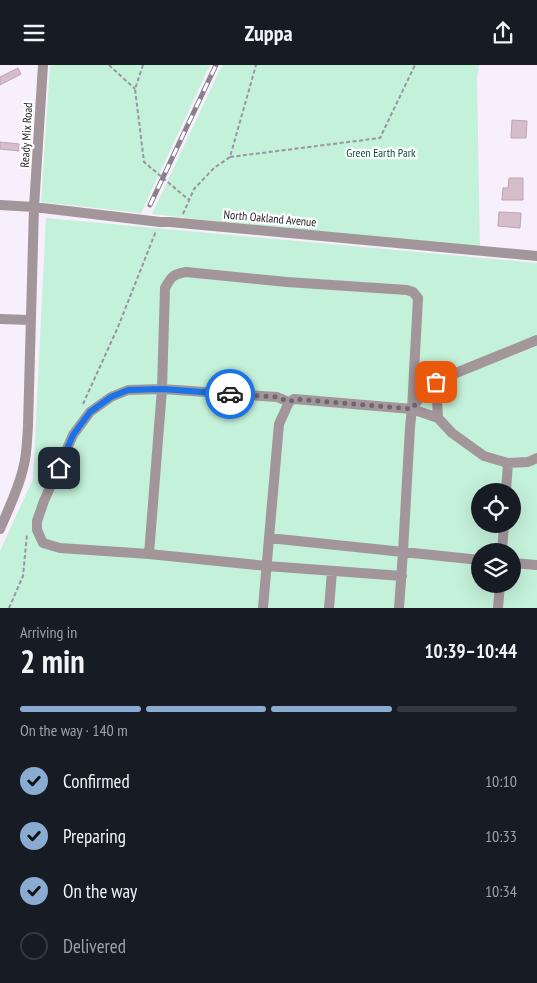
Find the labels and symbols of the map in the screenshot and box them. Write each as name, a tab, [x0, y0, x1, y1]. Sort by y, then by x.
street label: Ready Mix Road	[17, 102, 35, 168]
park label: Green Earth Park	[346, 145, 416, 160]
street label: North Oakland Avenue	[223, 206, 317, 230]
pin	[415, 361, 457, 403]
courier	[205, 369, 255, 419]
pin	[38, 447, 80, 489]

